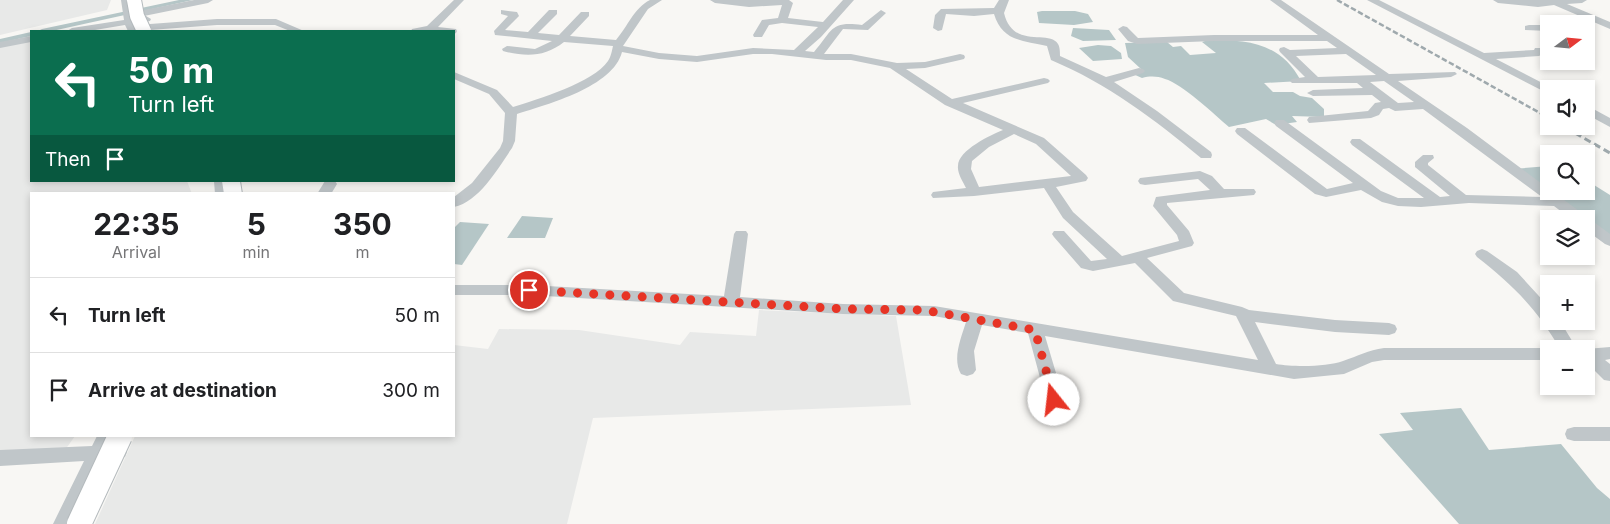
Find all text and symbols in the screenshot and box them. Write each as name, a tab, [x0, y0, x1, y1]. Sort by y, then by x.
north arrow	[1540, 15, 1595, 70]
map controls	[1540, 15, 1595, 395]
text: 50 m	[128, 49, 214, 91]
icon: left	[45, 50, 110, 115]
button: sound	[1540, 80, 1595, 135]
text: Turn left	[128, 91, 214, 117]
icon: arrive	[101, 145, 129, 173]
button: search	[1540, 145, 1595, 200]
text: Then	[45, 148, 91, 171]
text: 22:35	[93, 206, 179, 242]
text: 5	[247, 206, 266, 242]
text: 350	[333, 206, 392, 242]
button: layers	[1540, 210, 1595, 265]
text: Arrival	[112, 242, 161, 262]
text: min	[243, 242, 270, 262]
text: m	[355, 242, 369, 262]
pin	[508, 269, 550, 311]
button: +	[1540, 275, 1595, 330]
icon: arrive	[515, 276, 543, 304]
icon: left	[45, 301, 73, 329]
text: Turn left	[88, 304, 166, 327]
text: 50 m	[394, 304, 440, 327]
button: −	[1540, 340, 1595, 395]
position arrow	[1027, 373, 1079, 425]
icon: arrive	[45, 376, 73, 404]
text: Arrive at destination	[88, 379, 277, 402]
text: 300 m	[382, 379, 440, 402]

